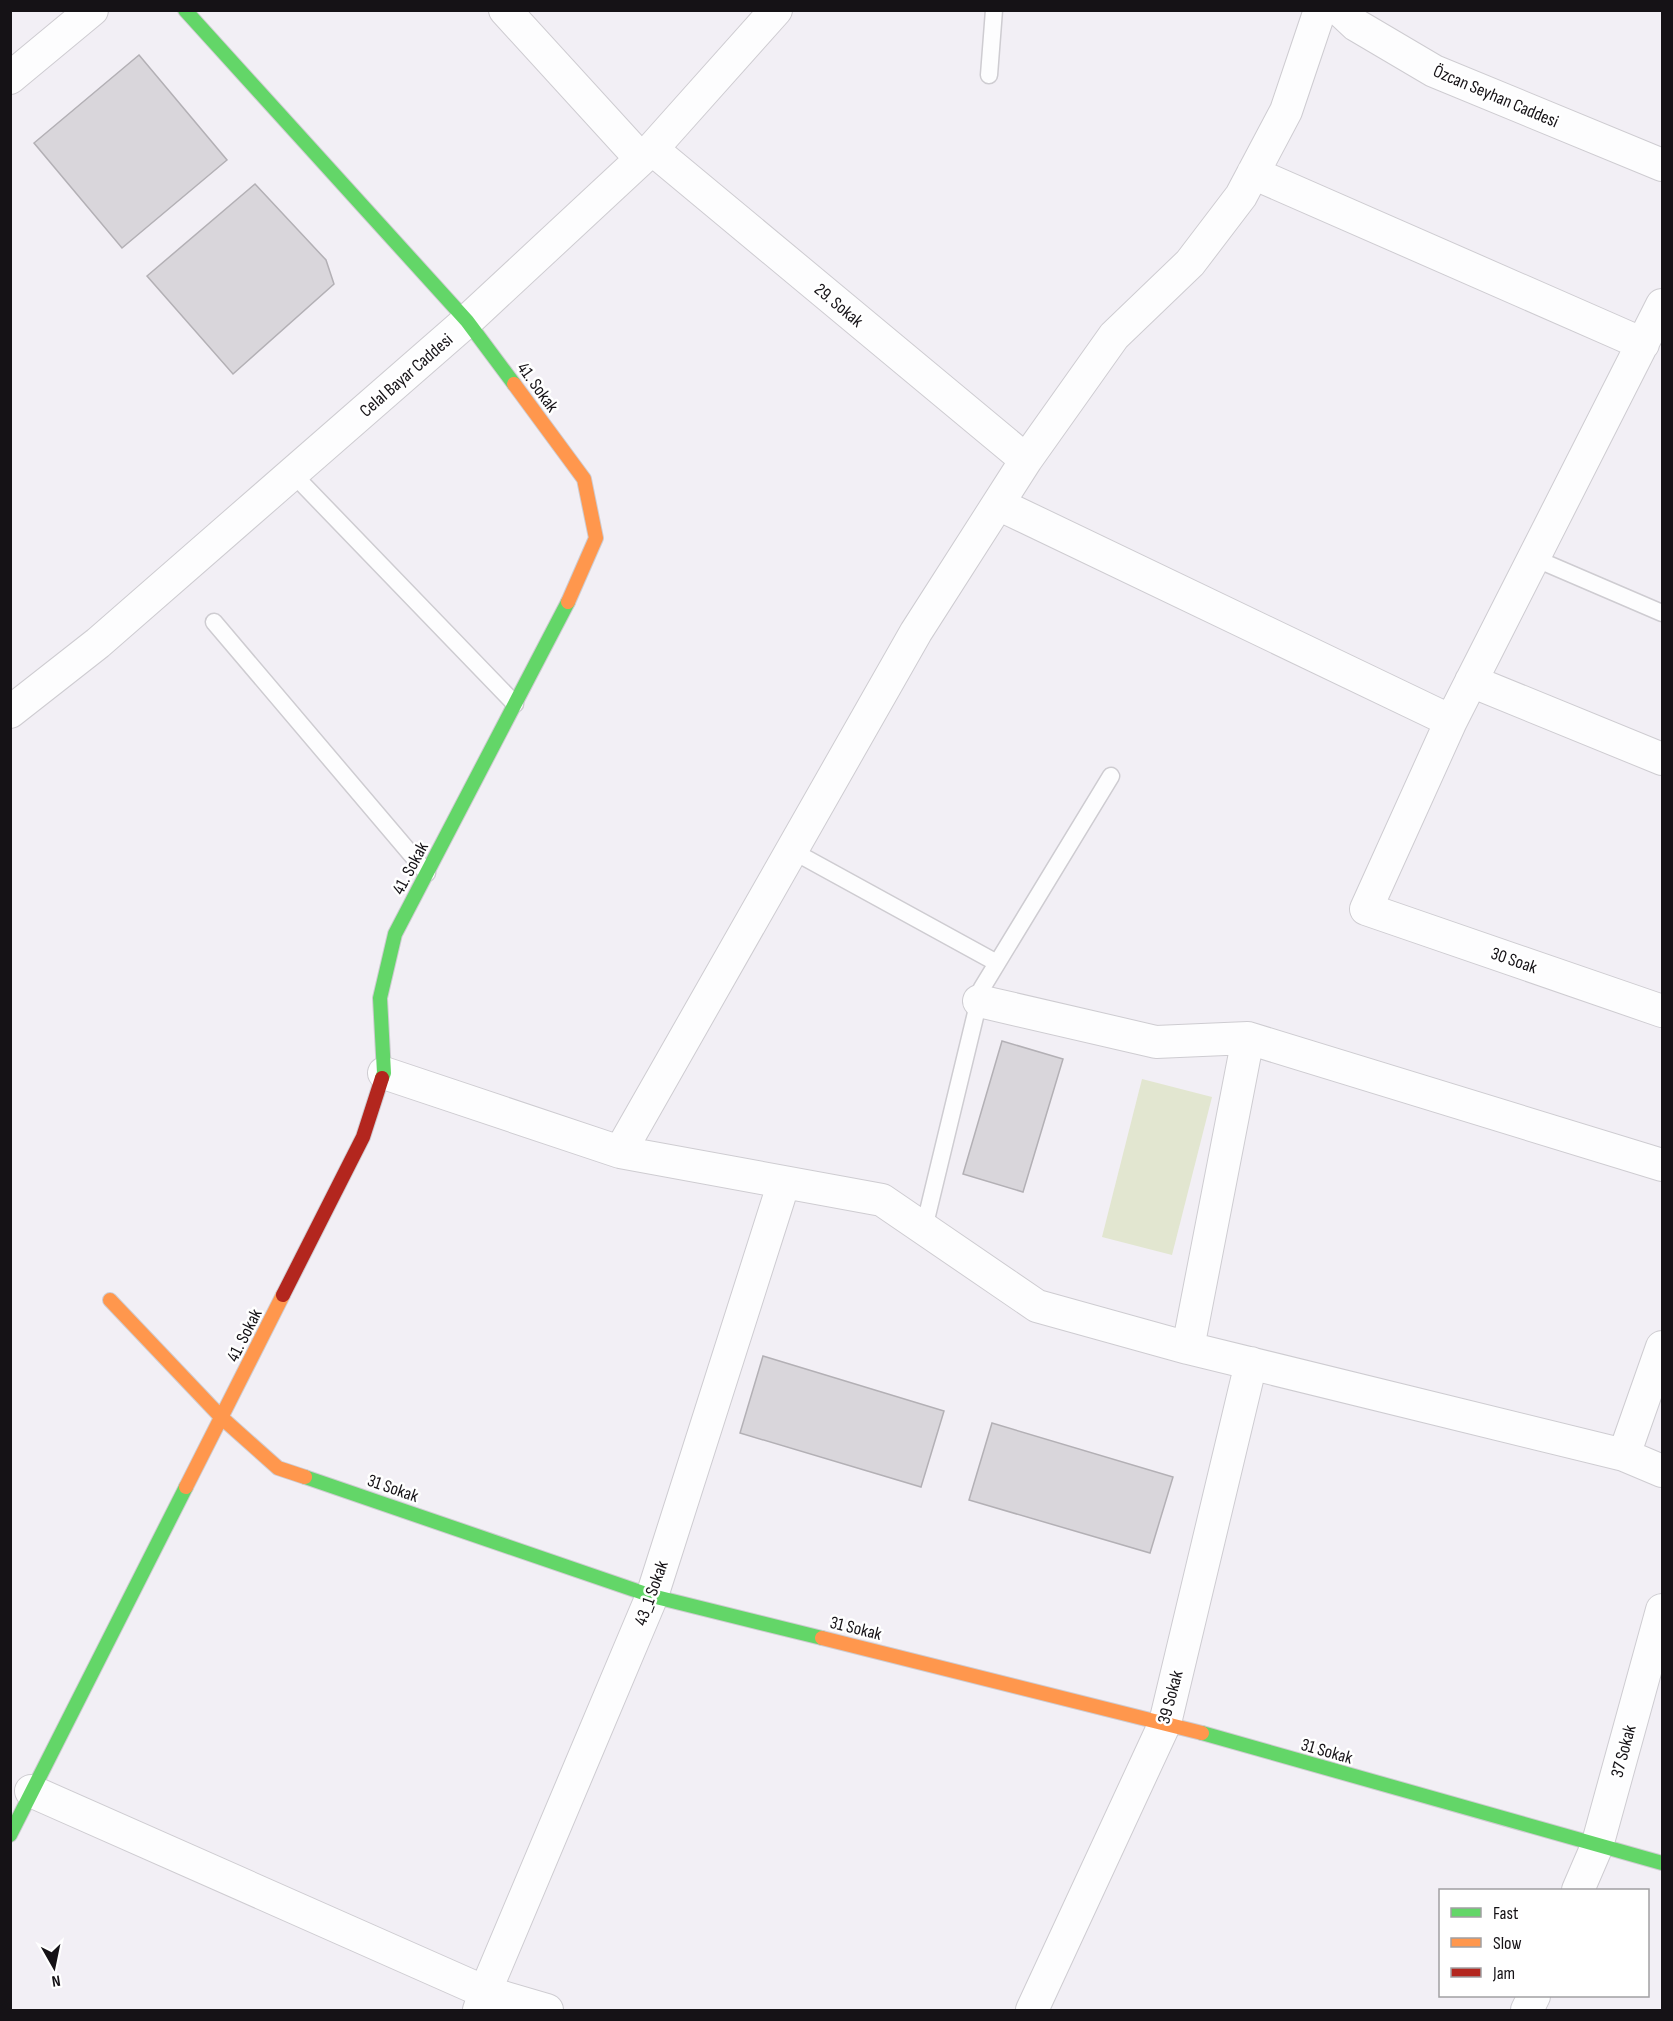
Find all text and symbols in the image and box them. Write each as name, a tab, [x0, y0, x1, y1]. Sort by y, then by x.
street label: Özcan Seyhan Caddesi	[1430, 61, 1562, 132]
street label: 29. Sokak	[810, 279, 867, 332]
street label: Celal Bayar Caddesi	[356, 329, 457, 421]
street label: 41. Sokak	[512, 358, 563, 416]
street label: 41. Sokak	[388, 838, 433, 898]
street label: 30 Soak	[1488, 943, 1540, 978]
street label: 41. Sokak	[222, 1305, 267, 1365]
street label: 31 Sokak	[365, 1470, 421, 1507]
street label: 43_1 Sokak	[630, 1558, 673, 1628]
street label: 31 Sokak	[828, 1612, 884, 1645]
street label: 39 Sokak	[1153, 1668, 1188, 1726]
street label: 37 Sokak	[1606, 1722, 1641, 1780]
street label: 31 Sokak	[1299, 1734, 1355, 1769]
legend	[1439, 1889, 1649, 1997]
text: Fast	[1493, 1903, 1519, 1924]
text: Slow	[1493, 1933, 1522, 1954]
north arrow	[24, 1937, 84, 1997]
text: Jam	[1492, 1963, 1515, 1984]
text: N	[50, 1970, 62, 1990]

